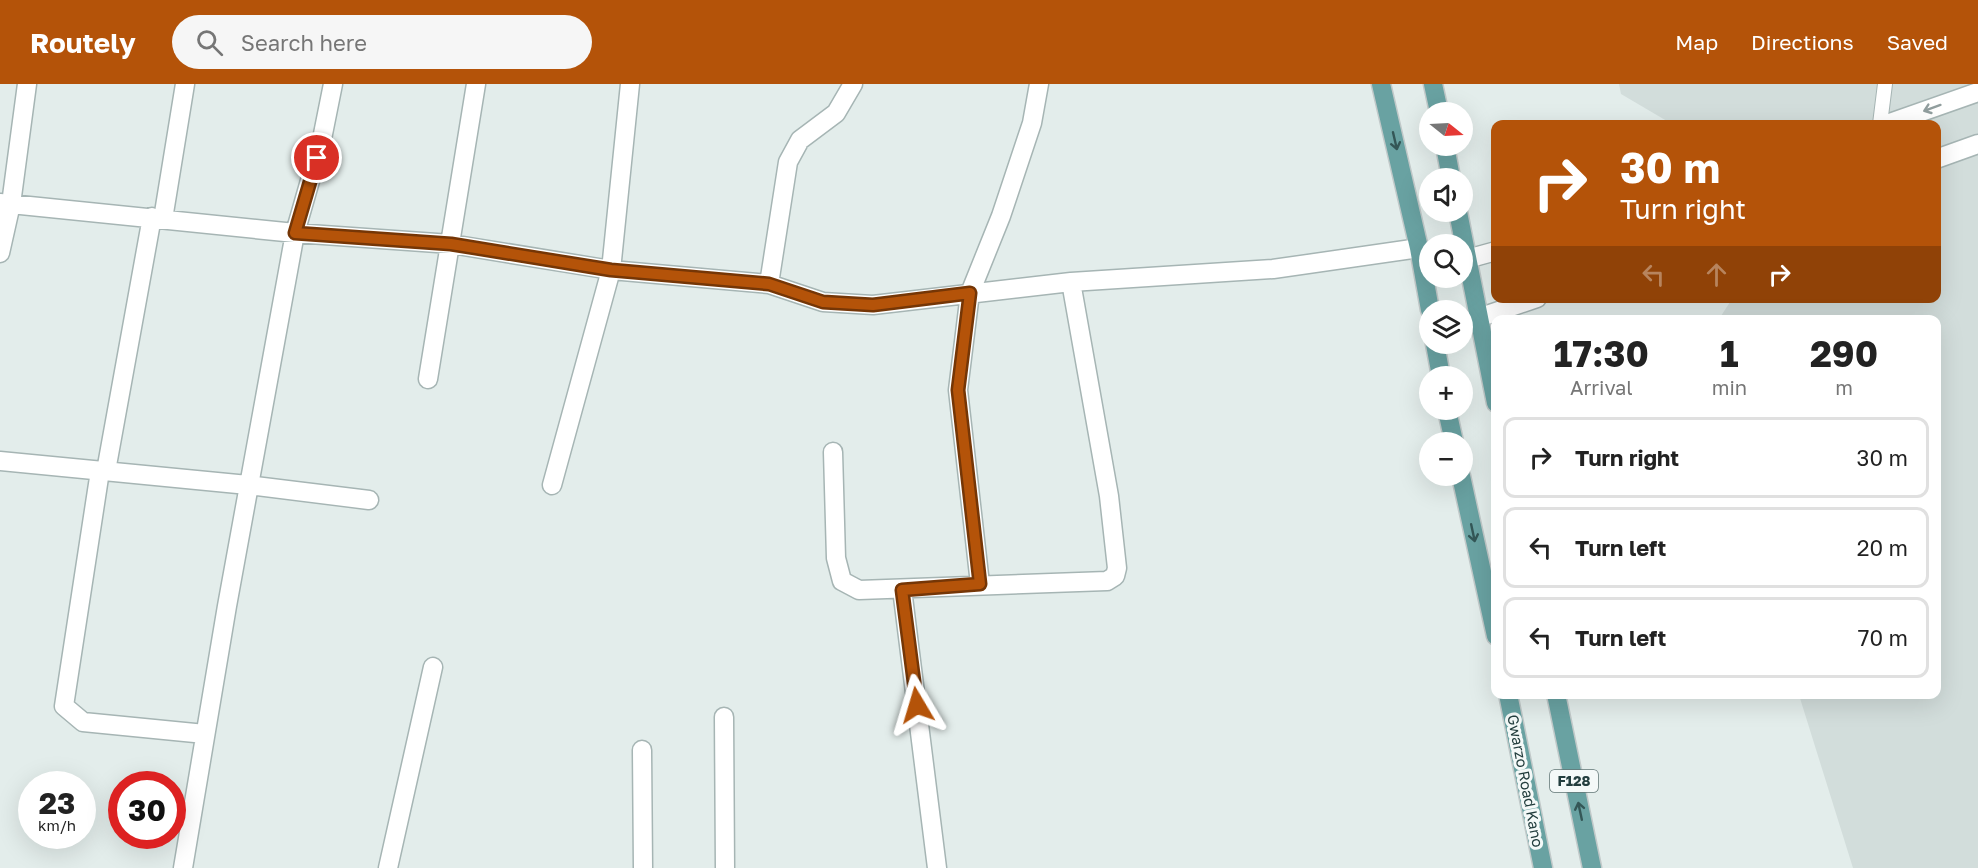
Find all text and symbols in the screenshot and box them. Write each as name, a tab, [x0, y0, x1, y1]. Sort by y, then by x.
search box	[172, 15, 592, 69]
text: Routely	[30, 26, 136, 59]
icon: search	[193, 26, 226, 59]
text: Search here	[241, 29, 367, 56]
text: Map	[1675, 29, 1718, 55]
text: Directions	[1751, 29, 1854, 55]
text: Saved	[1887, 29, 1948, 55]
north arrow	[1419, 102, 1473, 156]
map controls	[1419, 102, 1473, 486]
one-way arrow	[1923, 104, 1942, 115]
one-way arrow	[1389, 131, 1401, 150]
pin	[291, 132, 342, 183]
icon: arrive	[300, 141, 333, 174]
text: 30 m	[1620, 142, 1720, 192]
icon: right	[1521, 144, 1599, 222]
button: sound	[1419, 168, 1473, 222]
text: Turn right	[1620, 193, 1746, 225]
button: search	[1419, 234, 1473, 288]
icon: left	[1637, 258, 1670, 291]
icon: ahead	[1700, 258, 1733, 291]
icon: right	[1763, 258, 1796, 291]
button: layers	[1419, 300, 1473, 354]
text: 17:30	[1554, 332, 1649, 375]
text: 1	[1720, 332, 1739, 375]
text: 290	[1810, 332, 1878, 375]
button: +	[1419, 366, 1473, 420]
text: Arrival	[1570, 375, 1633, 399]
text: min	[1712, 375, 1747, 399]
text: m	[1835, 375, 1853, 399]
button: −	[1419, 432, 1473, 486]
icon: right	[1524, 441, 1557, 474]
text: Turn right	[1575, 444, 1679, 471]
text: 30 m	[1857, 444, 1908, 471]
one-way arrow	[1468, 523, 1480, 542]
icon: left	[1524, 531, 1557, 564]
text: Turn left	[1575, 534, 1666, 561]
text: 20 m	[1857, 534, 1908, 561]
icon: left	[1524, 621, 1557, 654]
text: Turn left	[1575, 624, 1666, 651]
text: 70 m	[1858, 624, 1908, 651]
position arrow	[885, 673, 949, 737]
street label: Gwarzo Road Kano	[1504, 713, 1548, 849]
road number: F128	[1550, 770, 1598, 792]
speed limit sign: 30	[108, 771, 186, 849]
text: 23	[39, 785, 75, 821]
one-way arrow	[1574, 801, 1585, 821]
text: km/h	[38, 816, 76, 834]

